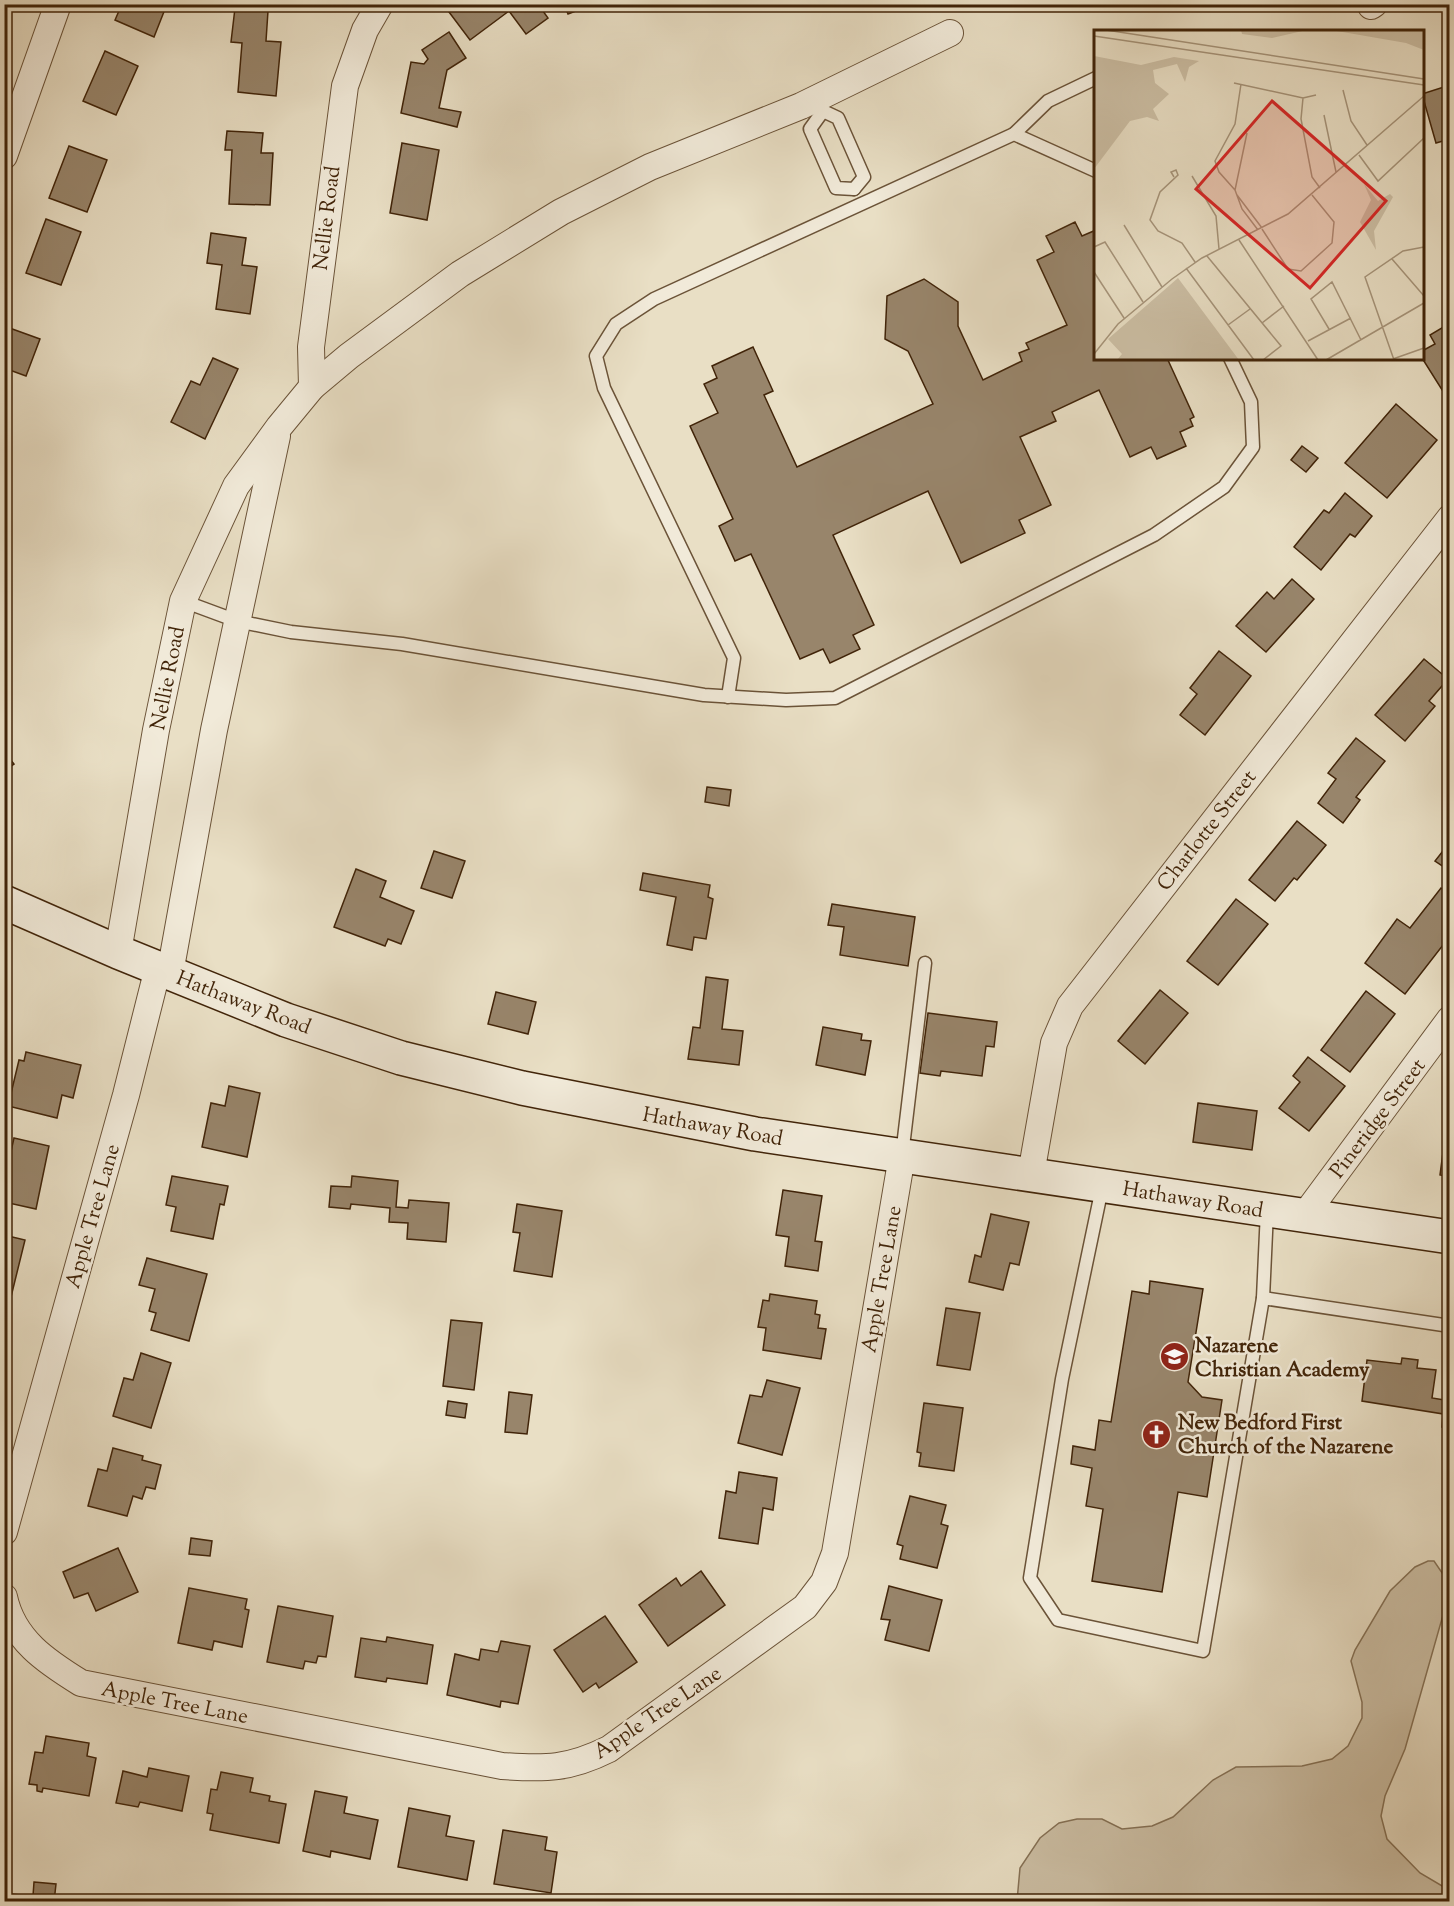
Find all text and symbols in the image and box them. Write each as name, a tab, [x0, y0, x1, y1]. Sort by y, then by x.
inset map	[1094, 30, 1424, 360]
street label: Nellie Road	[307, 164, 349, 272]
street label: Nellie Road	[144, 624, 194, 733]
street label: Charlotte Street	[1151, 764, 1264, 898]
street label: Hathaway Road	[172, 964, 315, 1043]
street label: Pineridge Street	[1323, 1053, 1434, 1186]
street label: Hathaway Road	[640, 1101, 785, 1155]
street label: Apple Tree Lane	[59, 1141, 129, 1292]
street label: Hathaway Road	[1120, 1175, 1265, 1227]
street label: Apple Tree Lane	[855, 1203, 911, 1355]
place label: Nazarene Christian Academy	[1195, 1332, 1370, 1386]
school or university icon: Nazarene Christian Academy	[1158, 1341, 1190, 1373]
place label: New Bedford First Church of the Nazarene	[1178, 1409, 1394, 1463]
church icon: New Bedford First Church of the Nazarene	[1141, 1418, 1173, 1450]
street label: Apple Tree Lane	[588, 1660, 728, 1768]
street label: Apple Tree Lane	[99, 1675, 251, 1733]

